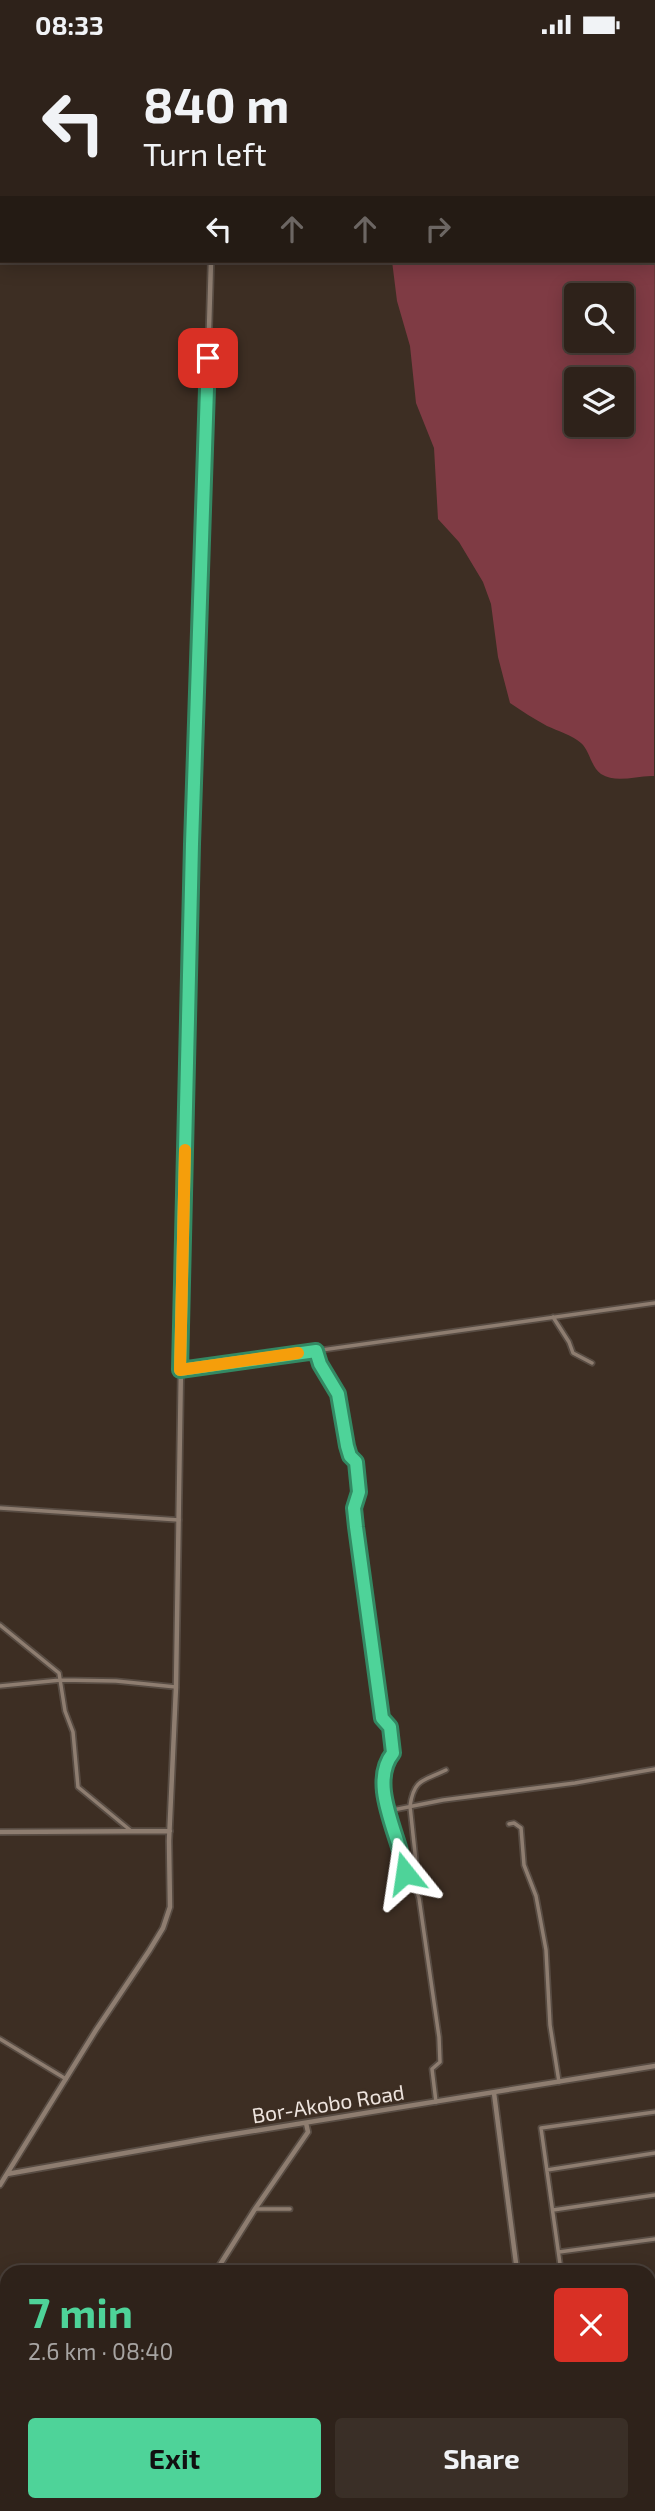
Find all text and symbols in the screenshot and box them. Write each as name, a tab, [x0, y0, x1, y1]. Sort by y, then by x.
text: 08:33	[35, 9, 104, 40]
text: 840 m	[143, 74, 289, 133]
icon: left	[28, 77, 119, 168]
text: Turn left	[143, 134, 267, 172]
icon: left	[200, 210, 238, 248]
icon: ahead	[273, 210, 311, 248]
icon: ahead	[346, 210, 384, 248]
icon: right	[419, 210, 457, 248]
map controls	[564, 283, 634, 437]
button: search	[564, 283, 634, 353]
pin	[178, 328, 238, 388]
icon: arrive	[189, 339, 227, 377]
button: layers	[564, 367, 634, 437]
position arrow	[368, 1836, 442, 1910]
street label: Bor-Akobo Road	[250, 2079, 406, 2127]
text: 7 min	[28, 2286, 133, 2336]
button: close	[554, 2288, 628, 2362]
text: 2.6 km · 08:40	[28, 2337, 173, 2365]
button: Exit	[28, 2418, 321, 2498]
button: Share	[335, 2418, 628, 2498]

